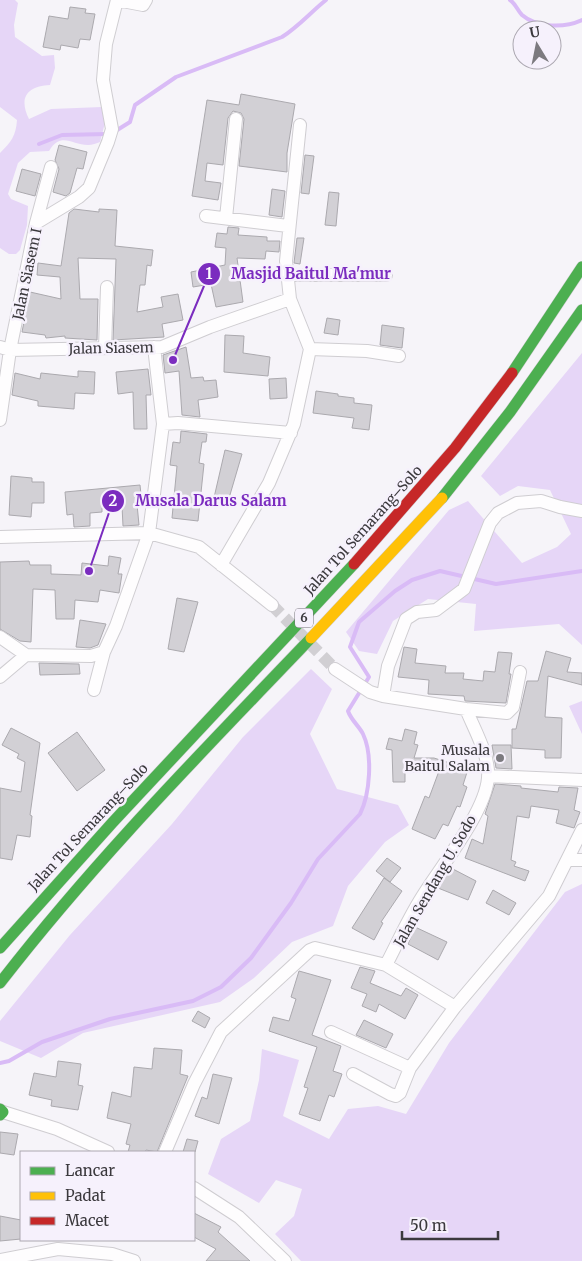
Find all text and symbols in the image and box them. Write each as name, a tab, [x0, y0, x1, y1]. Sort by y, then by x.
north arrow	[512, 20, 562, 70]
text: U	[528, 22, 542, 42]
street label: Jalan Siasem I	[8, 226, 46, 323]
callout: Masjid Baitul Ma'mur	[196, 259, 401, 289]
text: 1	[206, 264, 213, 283]
text: Masjid Baitul Ma'mur	[231, 264, 391, 283]
street label: Jalan Siasem	[67, 338, 154, 358]
street label: Jalan Tol Semarang–Solo	[299, 462, 426, 599]
callout: Musala Darus Salam	[100, 486, 297, 516]
text: 2	[109, 491, 118, 510]
text: Musala Darus Salam	[135, 491, 287, 510]
road number: 6	[295, 608, 313, 628]
place label: Musala Baitul Salam	[405, 741, 490, 775]
marker: Musala Baitul Salam	[494, 752, 506, 764]
street label: Jalan Tol Semarang–Solo	[23, 759, 152, 895]
street label: Jalan Sendang U. Sodo	[389, 812, 480, 951]
legend	[20, 1151, 195, 1241]
text: Lancar	[65, 1161, 115, 1180]
text: Padat	[65, 1186, 106, 1205]
scale bar	[402, 1208, 498, 1240]
text: Macet	[65, 1211, 109, 1230]
text: 50 m	[410, 1216, 447, 1235]

